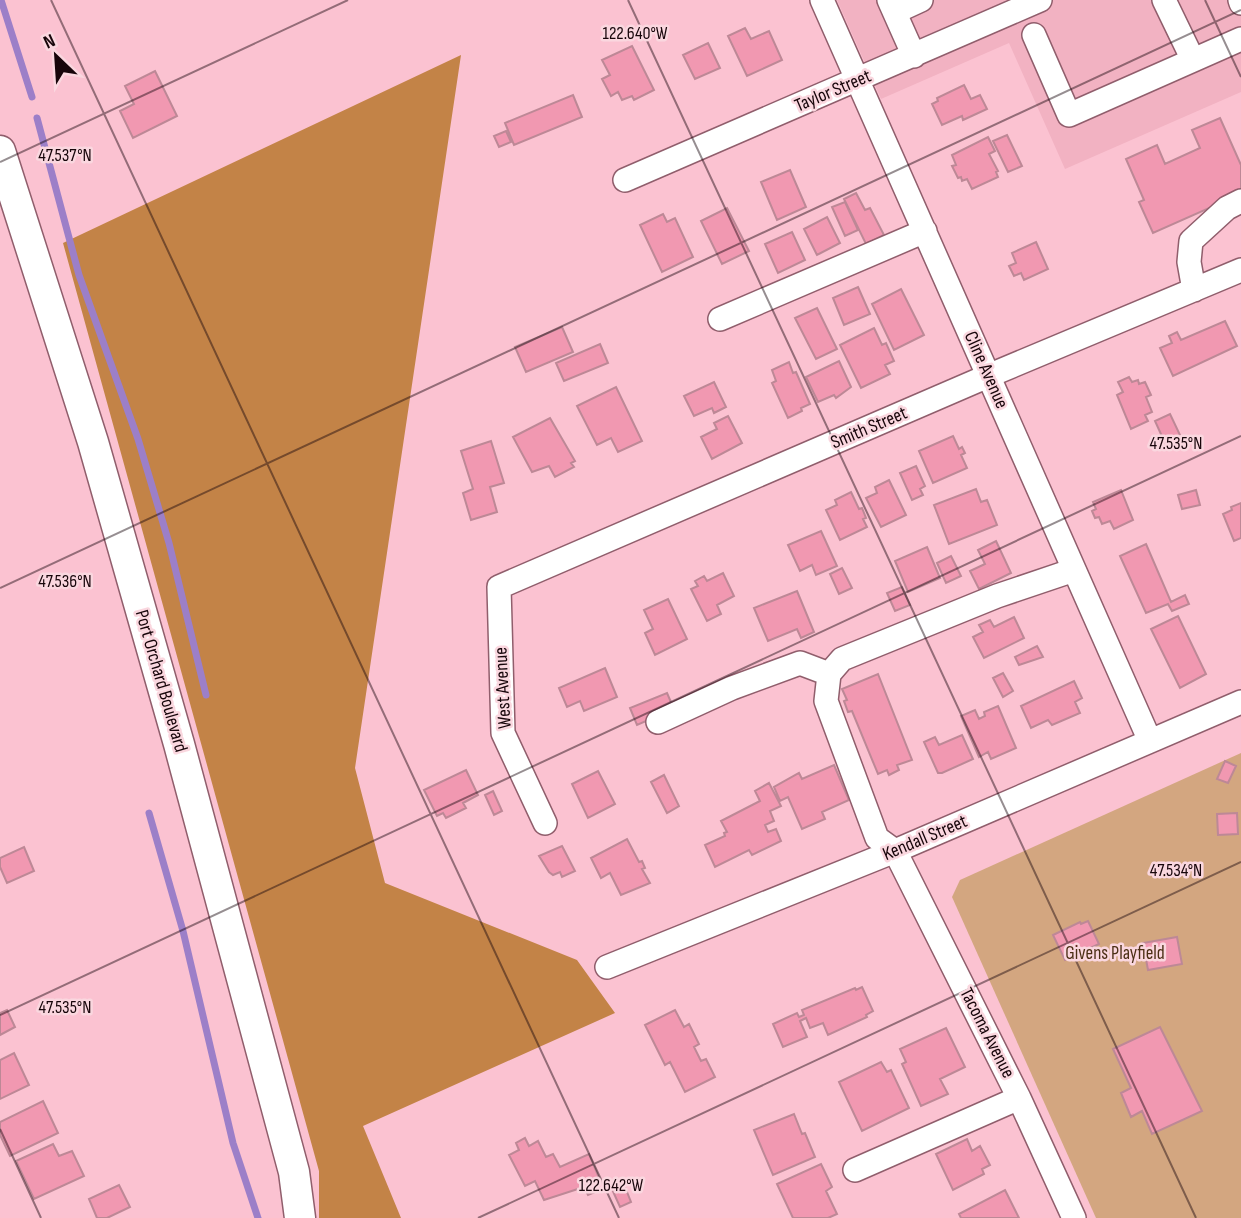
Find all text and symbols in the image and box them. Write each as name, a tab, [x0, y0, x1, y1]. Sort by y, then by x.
north arrow	[21, 21, 91, 91]
text: 122.640°W	[602, 23, 668, 44]
text: N	[40, 29, 59, 55]
street label: Taylor Street	[791, 65, 875, 117]
text: 47.537°N	[38, 145, 92, 166]
street label: Cline Avenue	[959, 328, 1013, 412]
street label: Smith Street	[827, 402, 911, 454]
text: 47.535°N	[1150, 433, 1202, 454]
text: 47.536°N	[38, 571, 92, 592]
street label: Port Orchard Boulevard	[130, 607, 192, 755]
street label: West Avenue	[489, 647, 517, 729]
street label: Kendall Street	[879, 810, 971, 866]
text: 47.534°N	[1150, 860, 1202, 881]
park label: Givens Playfield	[1065, 942, 1165, 965]
street label: Tacoma Avenue	[954, 984, 1020, 1082]
text: 47.535°N	[39, 997, 91, 1018]
text: 122.642°W	[579, 1175, 644, 1196]

